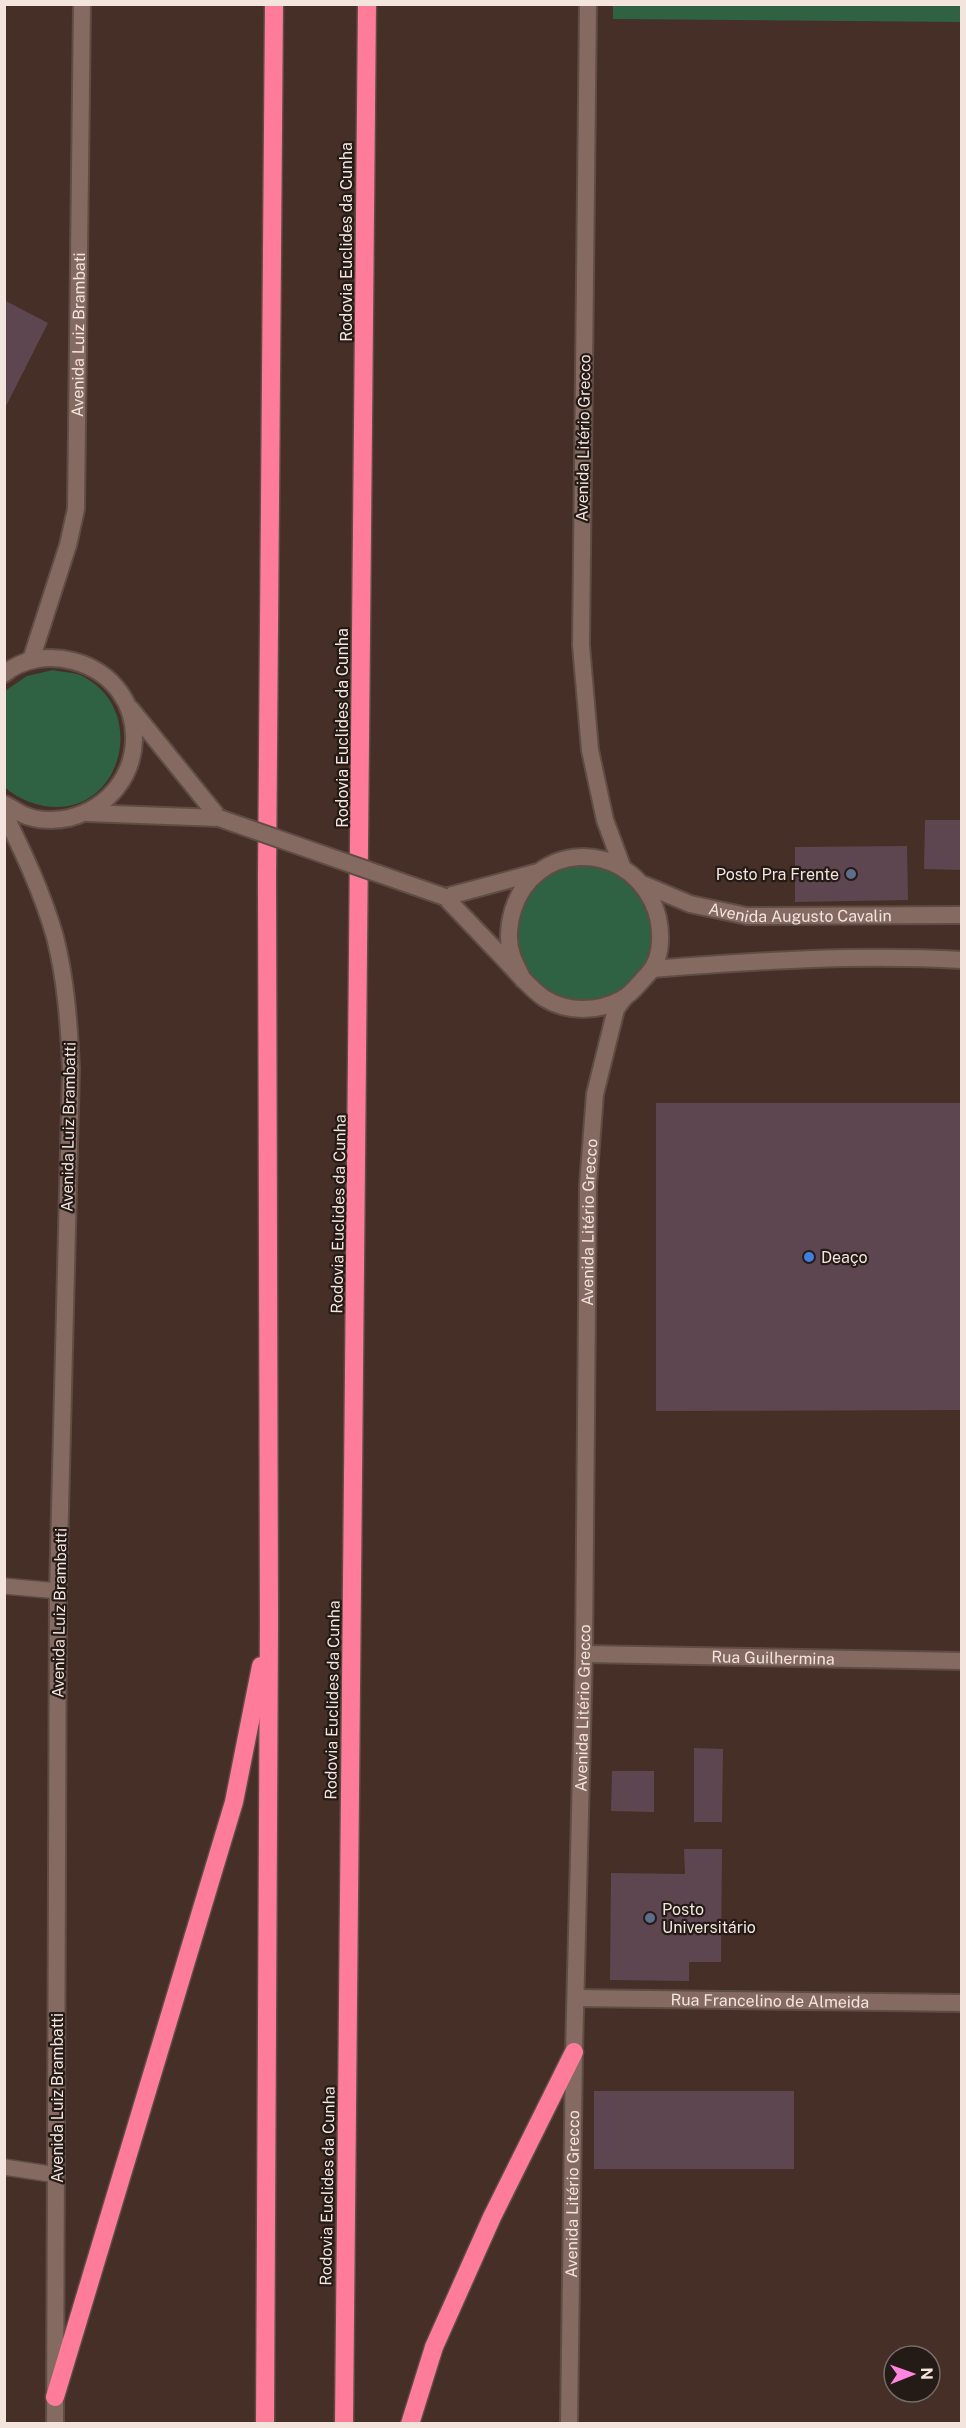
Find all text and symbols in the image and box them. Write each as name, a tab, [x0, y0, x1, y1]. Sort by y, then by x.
street label: Rodovia Euclides da Cunha	[337, 142, 356, 342]
street label: Avenida Luiz Brambati	[68, 252, 89, 417]
street label: Avenida Litério Grecco	[573, 354, 594, 522]
street label: Rodovia Euclides da Cunha	[333, 628, 352, 828]
place label: Posto Pra Frente	[716, 865, 839, 884]
marker: Posto Pra Frente	[844, 867, 858, 881]
street label: Avenida Augusto Cavalin	[707, 899, 892, 926]
street label: Avenida Luiz Brambatti	[58, 1042, 79, 1212]
street label: Rodovia Euclides da Cunha	[327, 1114, 350, 1314]
street label: Avenida Litério Grecco	[578, 1138, 602, 1306]
place label: Deaço	[821, 1248, 868, 1267]
marker: Deaço	[802, 1250, 816, 1264]
street label: Avenida Luiz Brambatti	[49, 1528, 70, 1698]
street label: Rodovia Euclides da Cunha	[321, 1600, 344, 1800]
street label: Avenida Litério Grecco	[572, 1624, 594, 1792]
street label: Rua Guilhermina	[711, 1647, 835, 1669]
place label: Posto Universitário	[662, 1900, 756, 1937]
marker: Posto Universitário	[643, 1911, 657, 1925]
street label: Rua Francelino de Almeida	[671, 1990, 869, 2012]
street label: Avenida Luiz Brambatti	[48, 2013, 67, 2183]
street label: Rodovia Euclides da Cunha	[316, 2086, 339, 2286]
street label: Avenida Litério Grecco	[562, 2110, 583, 2278]
north arrow	[882, 2344, 942, 2404]
text: N	[917, 2367, 936, 2380]

